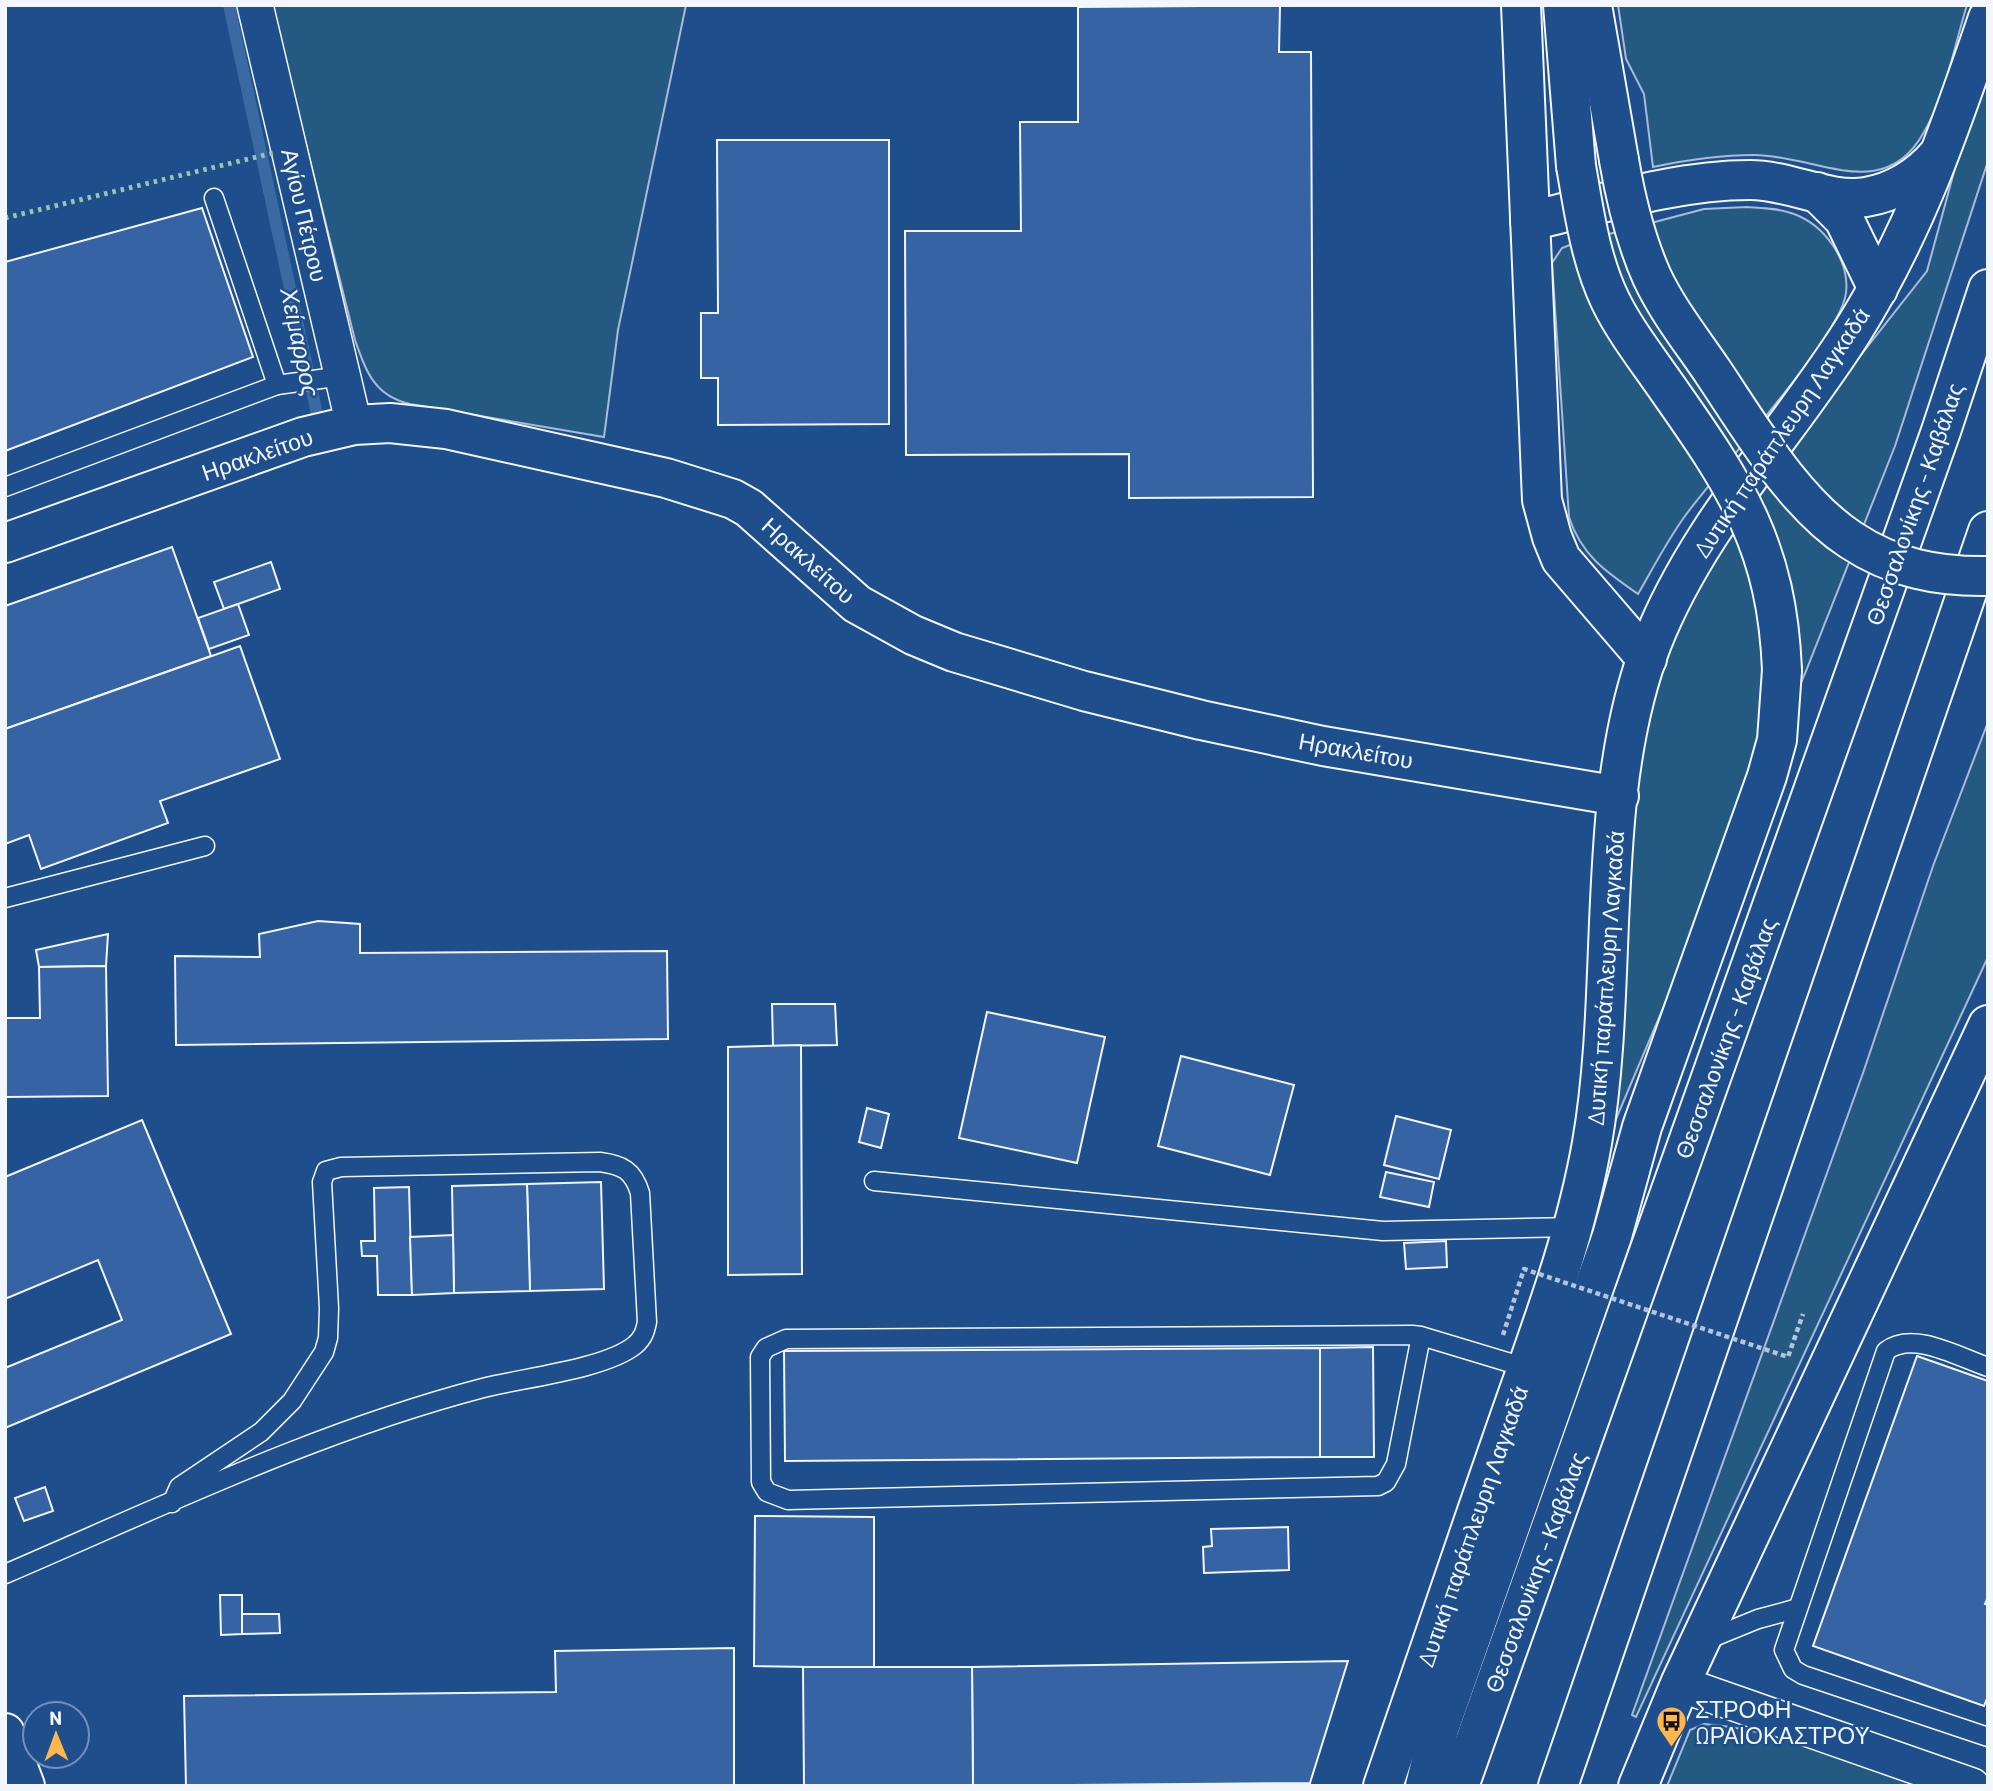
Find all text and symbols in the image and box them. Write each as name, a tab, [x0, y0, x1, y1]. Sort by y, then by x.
street label: Αγίου Πέτρου	[276, 146, 334, 284]
water label: Χείμαρρος	[275, 284, 327, 400]
street label: Δυτική παράπλευρη Λαγκαδά	[1687, 302, 1875, 562]
street label: Θεσσαλονίκης - Καβάλας	[1859, 379, 1969, 629]
street label: Ηρακλείτου	[198, 422, 316, 486]
street label: Ηρακλείτου	[757, 511, 861, 609]
street label: Ηρακλείτου	[1297, 726, 1415, 774]
street label: Δυτική παράπλευρη Λαγκαδά	[1581, 830, 1629, 1126]
street label: Θεσσαλονίκης - Καβάλας	[1668, 914, 1782, 1162]
street label: Δυτική παράπλευρη Λαγκαδά	[1411, 1382, 1533, 1670]
street label: Θεσσαλονίκης - Καβάλας	[1478, 1448, 1592, 1696]
place label: ΣΤΡΟΦΗ ΩΡΑΙΟΚΑΣΤΡΟΥ	[1695, 1695, 1870, 1749]
north arrow	[21, 1700, 91, 1770]
bus stop icon: ΣΤΡΟΦΗ ΩΡΑΙΟΚΑΣΤΡΟΥ	[1655, 1705, 1689, 1749]
text: N	[49, 1706, 62, 1729]

